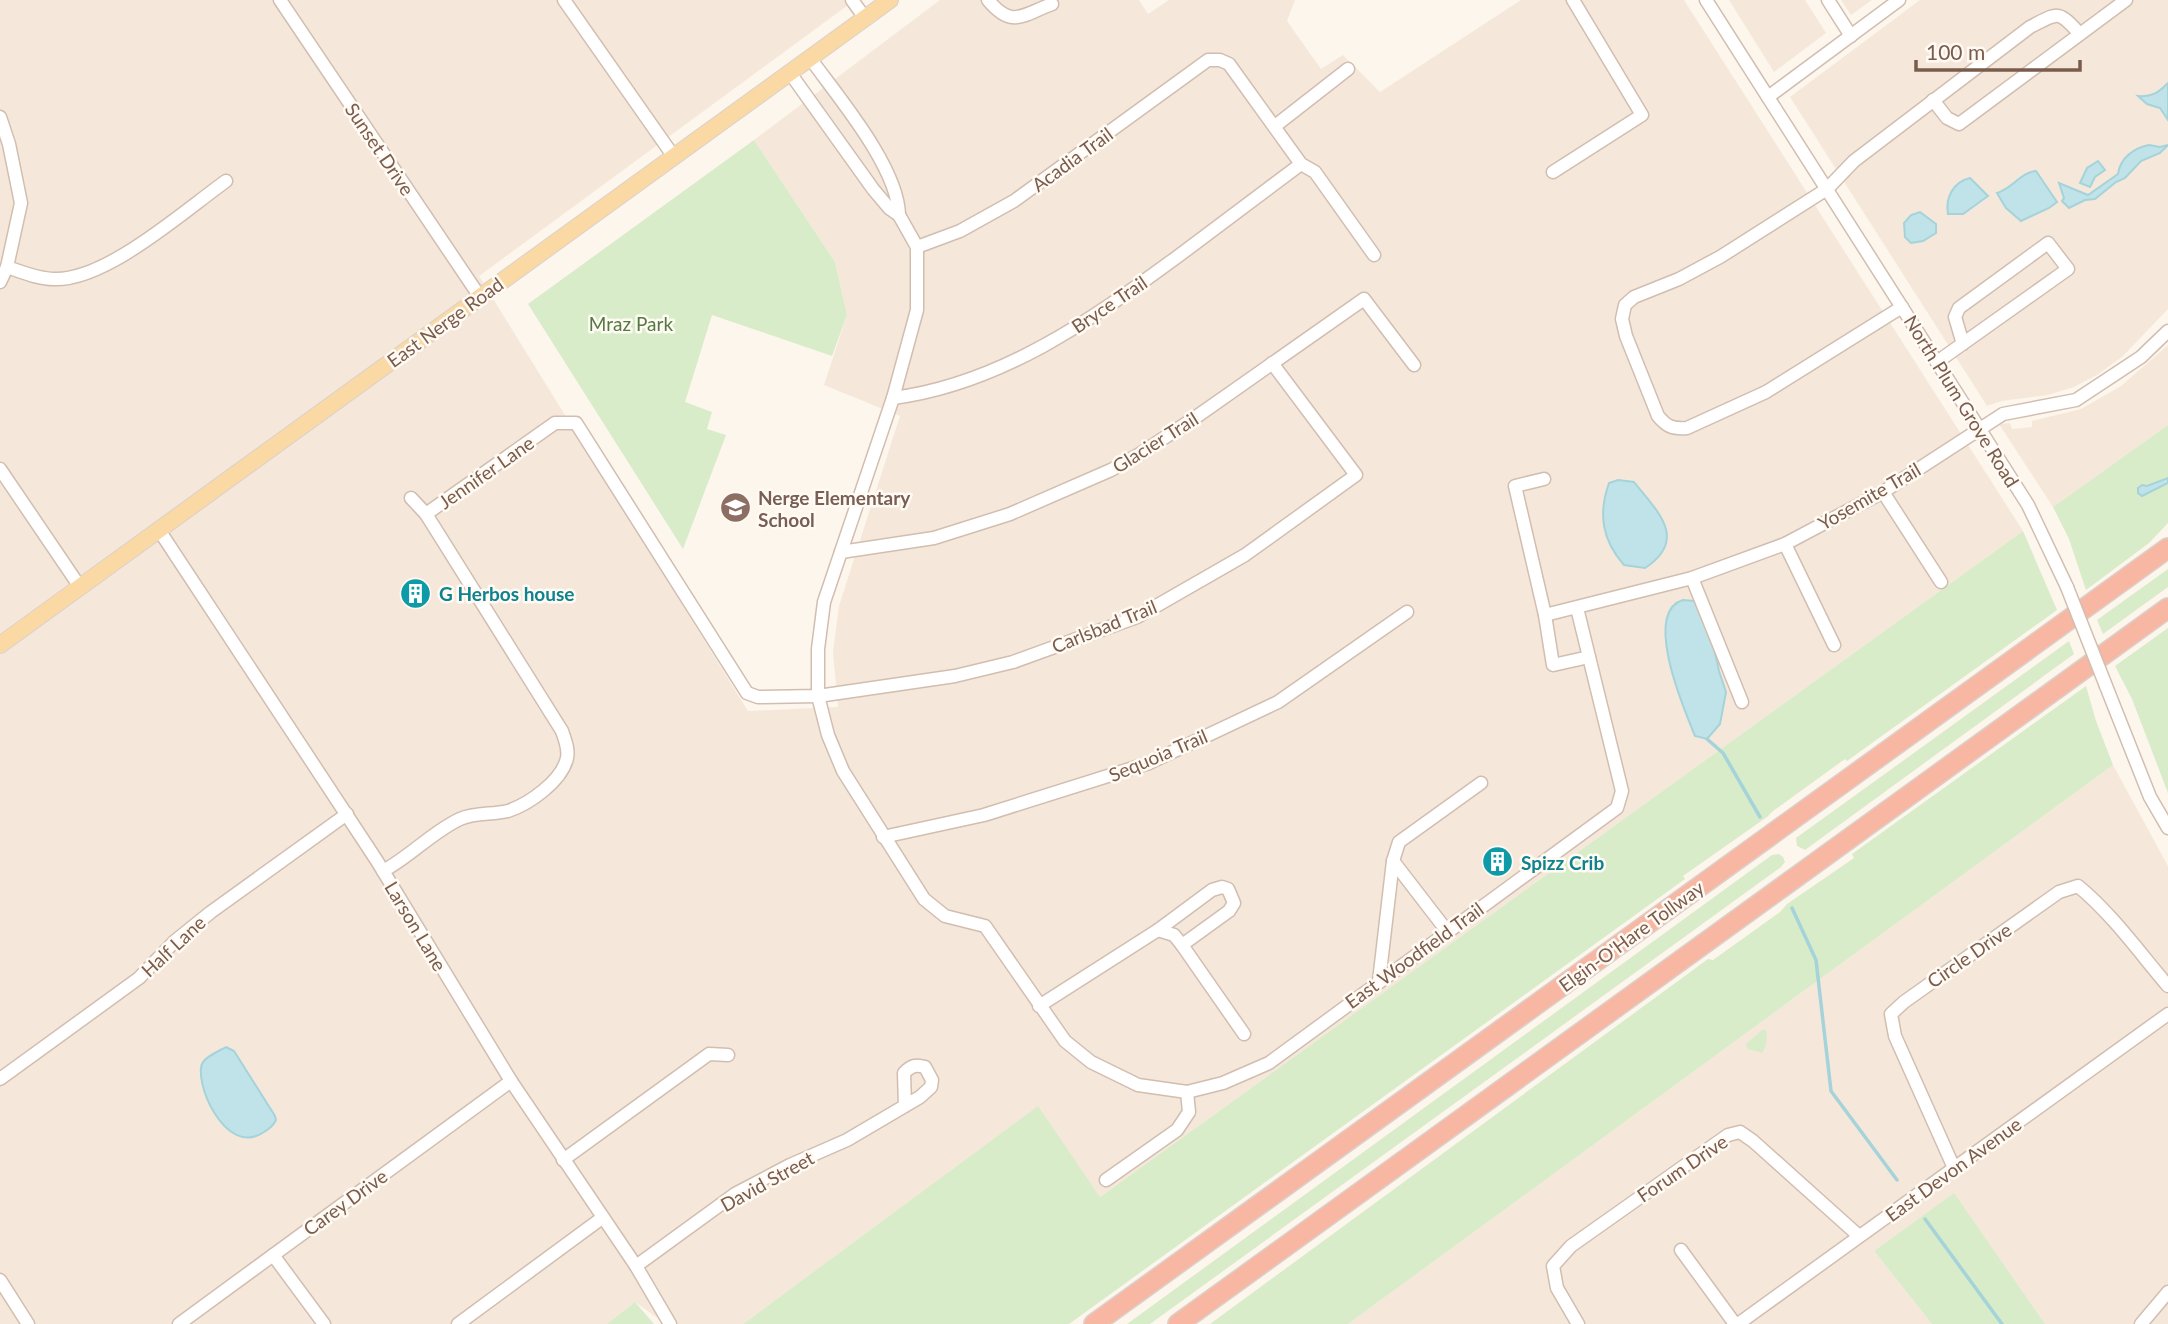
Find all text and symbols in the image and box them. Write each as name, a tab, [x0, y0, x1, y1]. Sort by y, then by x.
scale bar	[1916, 28, 2080, 72]
text: 100 m	[1926, 39, 1985, 64]
street label: Sunset Drive	[341, 98, 419, 200]
street label: Acadia Trail	[1027, 122, 1117, 196]
street label: Bryce Trail	[1067, 270, 1151, 338]
street label: East Nerge Road	[382, 272, 508, 372]
street label: North Plum Grove Road	[1900, 311, 2024, 491]
park label: Mraz Park	[589, 312, 673, 335]
street label: Glacier Trail	[1108, 407, 1202, 477]
street label: Jennifer Lane	[434, 431, 538, 513]
street label: Yosemite Trail	[1814, 457, 1924, 535]
place label: Nerge Elementary School	[758, 486, 911, 531]
school or university icon: Nerge Elementary School	[718, 491, 752, 525]
building icon: G Herbos house	[399, 576, 433, 610]
place label: G Herbos house	[439, 582, 575, 605]
street label: Carlsbad Trail	[1048, 595, 1160, 657]
street label: Sequoia Trail	[1105, 724, 1211, 786]
building icon: Spizz Crib	[1481, 845, 1515, 879]
place label: Spizz Crib	[1521, 851, 1604, 874]
street label: Elgin-O'Hare Tollway	[1554, 876, 1708, 996]
street label: Larson Lane	[380, 877, 452, 975]
street label: East Woodfield Trail	[1340, 897, 1488, 1013]
street label: Half Lane	[136, 911, 210, 981]
street label: Circle Drive	[1922, 918, 2016, 992]
street label: East Devon Avenue	[1881, 1112, 2025, 1226]
street label: Forum Drive	[1632, 1129, 1732, 1207]
street label: David Street	[716, 1146, 818, 1216]
street label: Carey Drive	[299, 1164, 391, 1240]

